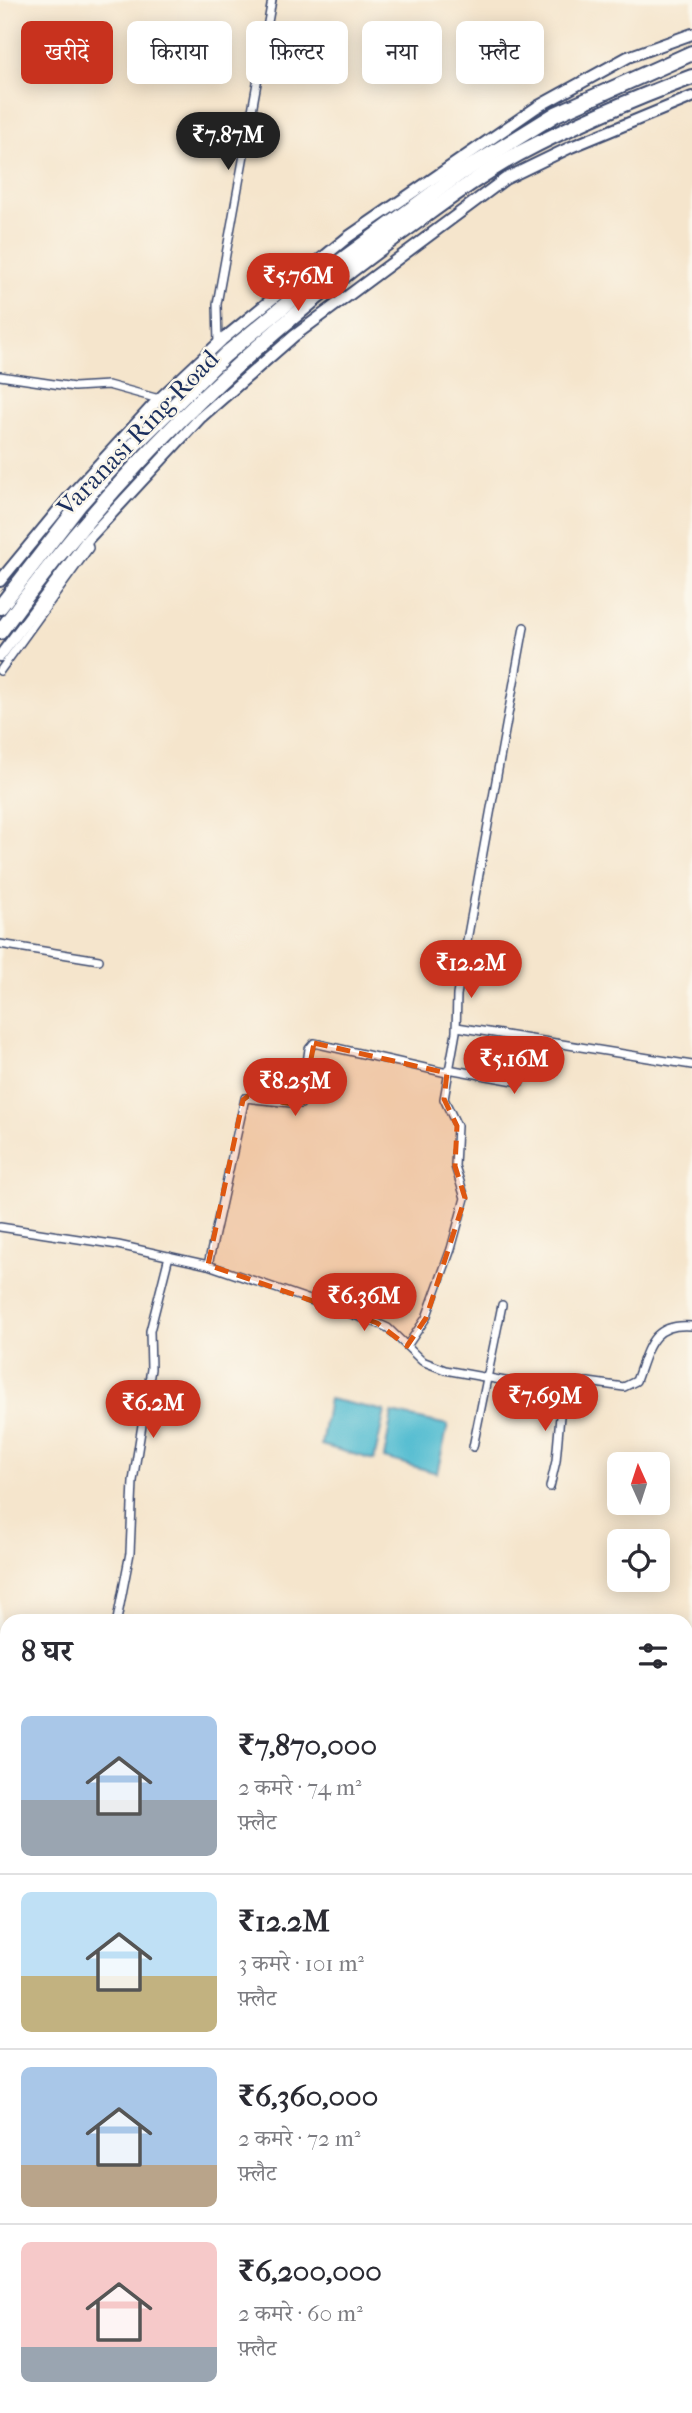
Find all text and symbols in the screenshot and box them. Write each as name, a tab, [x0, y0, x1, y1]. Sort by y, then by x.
chip: खरीदें	[21, 21, 113, 84]
chip: किराया	[127, 21, 232, 84]
chip: फ़िल्टर	[246, 21, 348, 84]
chip: नया	[362, 21, 442, 84]
chip: फ़्लैट	[456, 21, 544, 84]
pin: ₹7.87M	[171, 113, 285, 172]
text: ₹7.87M	[192, 121, 264, 148]
pin: ₹5.76M	[241, 254, 355, 313]
text: ₹5.76M	[263, 262, 333, 289]
street label: Varanasi Ring Road	[50, 343, 226, 523]
pin: ₹12.2M	[414, 940, 528, 1000]
text: ₹12.2M	[436, 949, 506, 976]
pin: ₹5.16M	[457, 1036, 571, 1096]
text: ₹5.16M	[480, 1045, 548, 1072]
pin: ₹8.25M	[238, 1058, 352, 1118]
text: ₹8.25M	[259, 1067, 331, 1094]
pin: ₹6.36M	[307, 1274, 421, 1333]
text: ₹6.36M	[328, 1282, 400, 1309]
pin: ₹7.69M	[488, 1374, 602, 1433]
pin: ₹6.2M	[104, 1380, 202, 1440]
text: ₹7.69M	[508, 1382, 582, 1409]
text: ₹6.2M	[122, 1389, 184, 1416]
north arrow	[607, 1452, 670, 1516]
map controls	[607, 1452, 670, 1592]
button: locate	[607, 1529, 670, 1592]
text: 8 घर	[21, 1634, 72, 1669]
icon: filters	[634, 1637, 672, 1675]
text: ₹7,870,000	[238, 1728, 377, 1763]
icon: home	[77, 1744, 161, 1828]
text: 2 कमरे · 74 m²	[238, 1774, 362, 1801]
text: फ़्लैट	[238, 1809, 276, 1836]
text: ₹12.2M	[238, 1904, 330, 1939]
icon: home	[77, 1920, 161, 2004]
text: 3 कमरे · 101 m²	[238, 1950, 364, 1977]
text: फ़्लैट	[238, 1985, 276, 2012]
text: ₹6,360,000	[238, 2079, 378, 2114]
icon: home	[77, 2095, 161, 2179]
text: 2 कमरे · 72 m²	[238, 2125, 360, 2152]
text: फ़्लैट	[238, 2160, 276, 2187]
text: ₹6,200,000	[238, 2254, 382, 2289]
icon: home	[77, 2270, 161, 2354]
text: 2 कमरे · 60 m²	[238, 2300, 363, 2327]
text: फ़्लैट	[238, 2335, 276, 2362]

